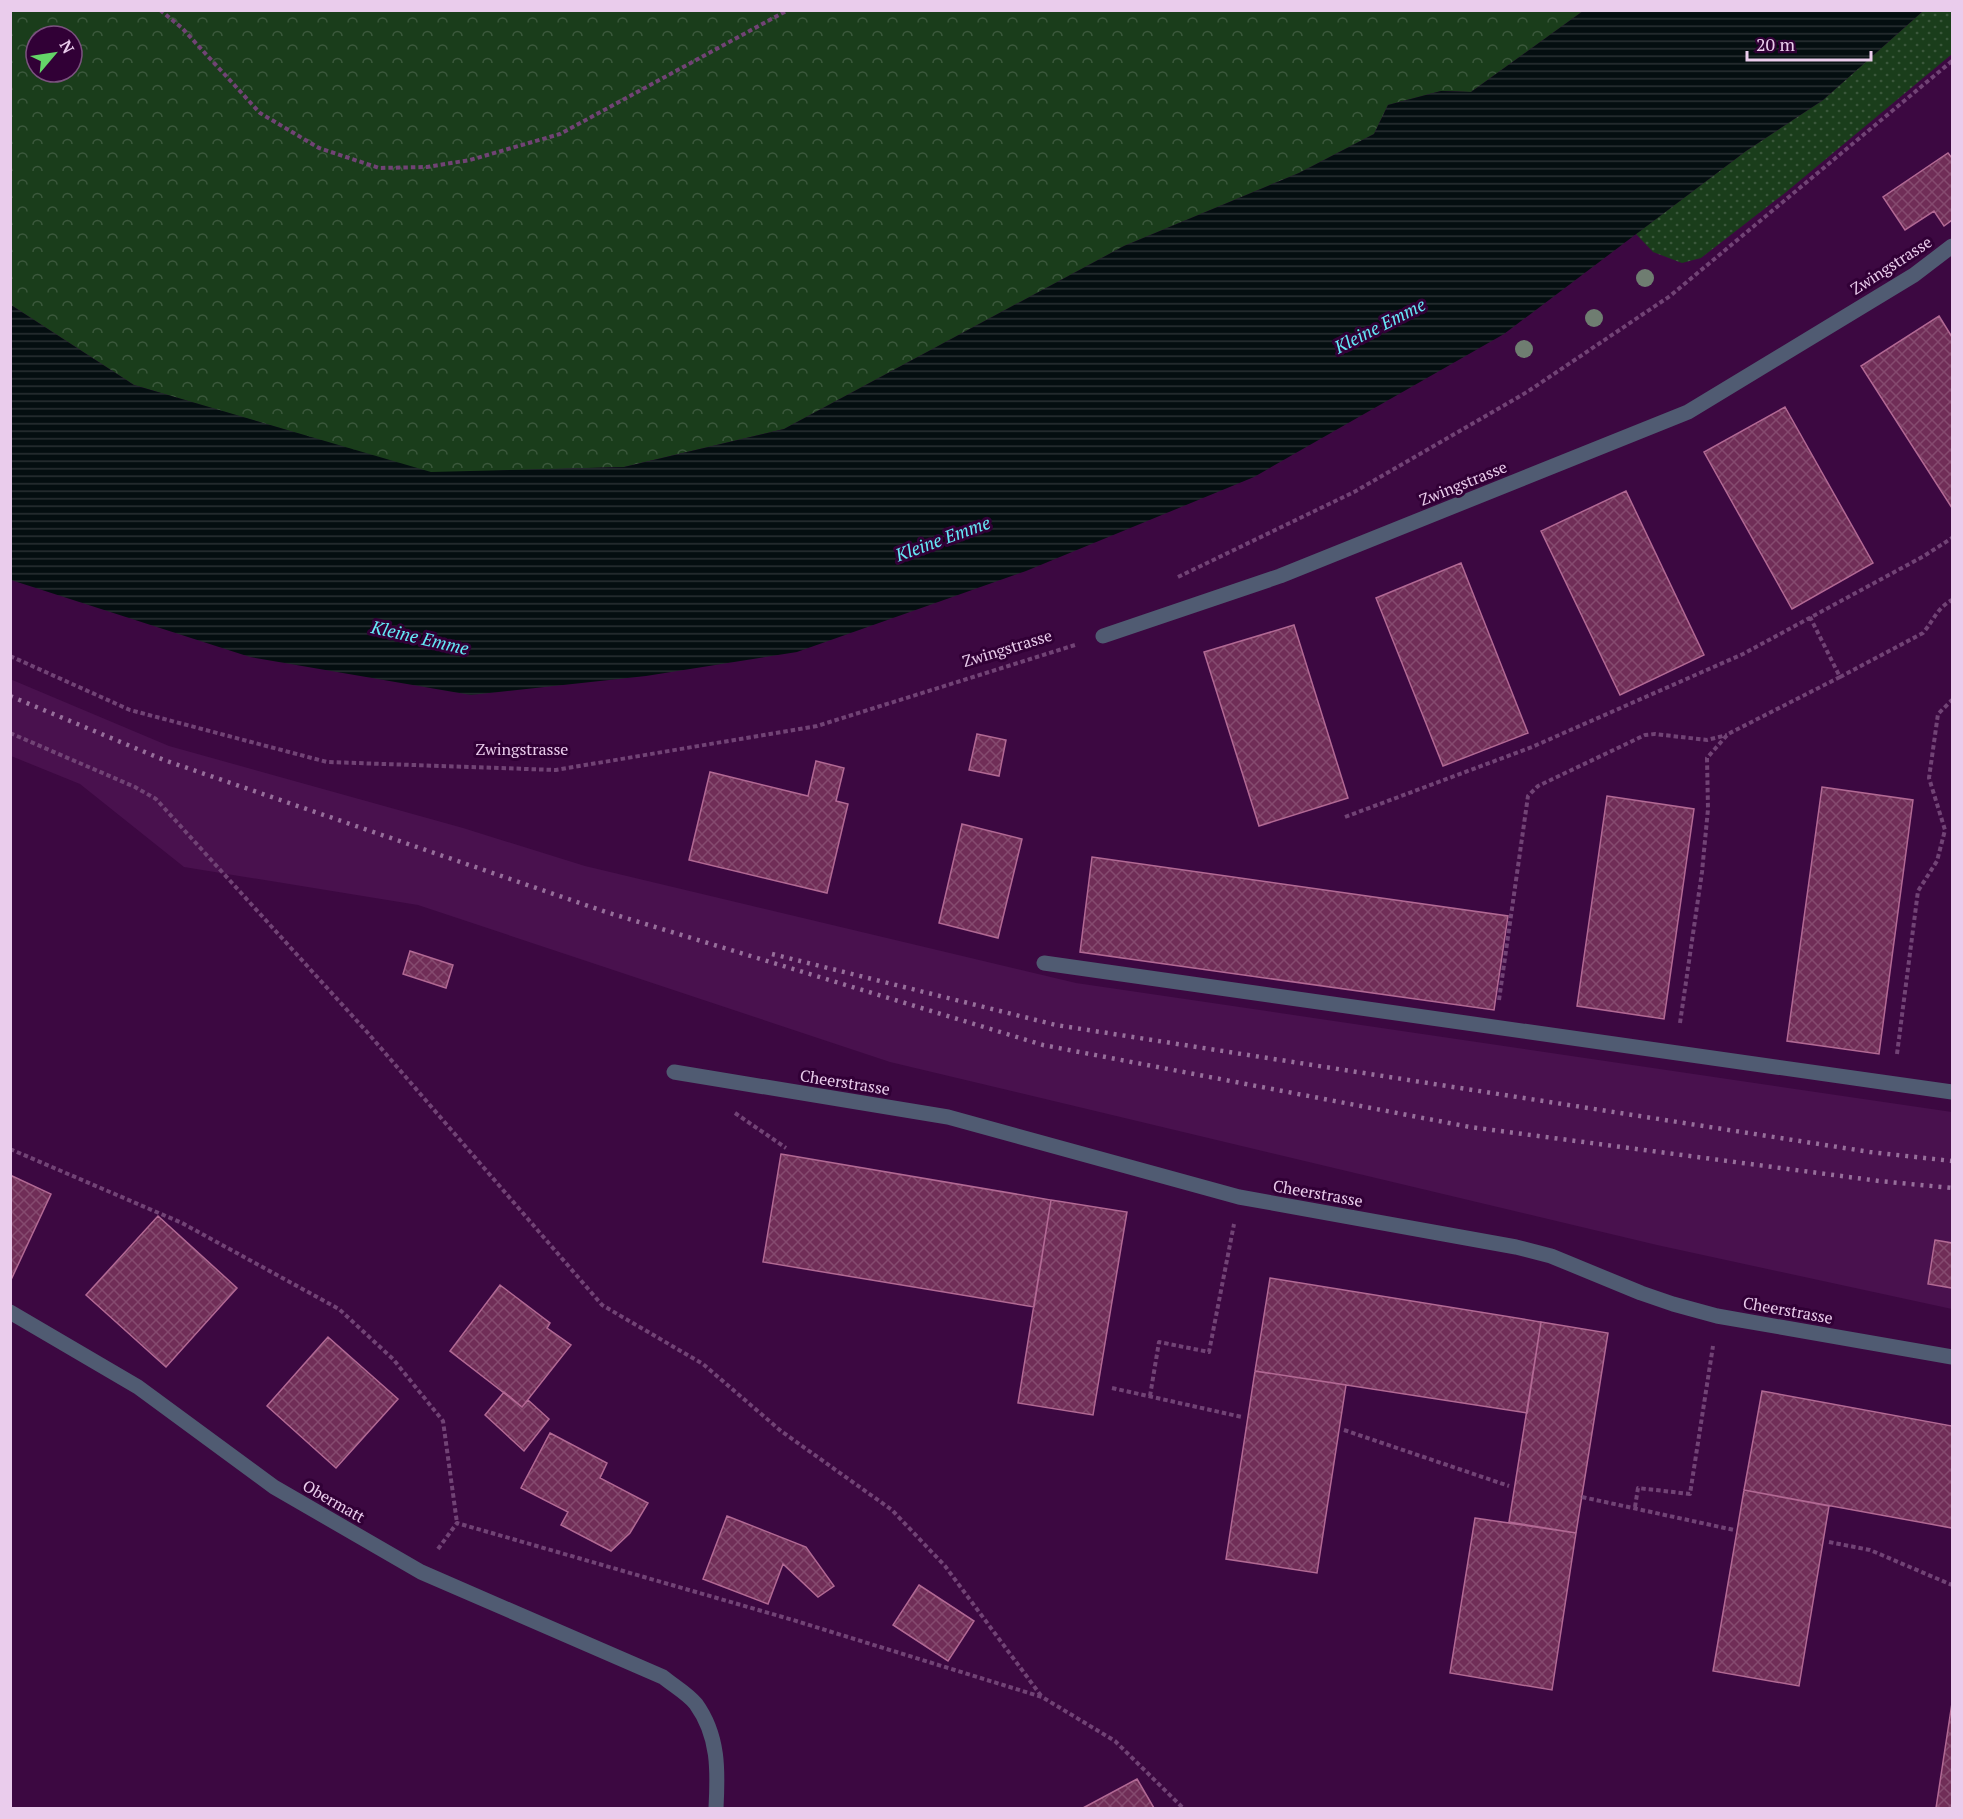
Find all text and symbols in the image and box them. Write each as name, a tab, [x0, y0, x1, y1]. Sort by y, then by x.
north arrow	[24, 24, 84, 84]
scale bar	[1747, 24, 1872, 62]
text: 20 m	[1756, 32, 1796, 56]
text: N	[55, 36, 80, 57]
street label: Zwingstrasse	[1846, 230, 1936, 300]
water label: Kleine Emme	[1329, 292, 1429, 359]
street label: Zwingstrasse	[1416, 455, 1510, 511]
water label: Kleine Emme	[891, 510, 993, 567]
water label: Kleine Emme	[368, 614, 471, 660]
street label: Zwingstrasse	[959, 624, 1055, 672]
street label: Zwingstrasse	[476, 738, 568, 760]
street label: Cheerstrasse	[798, 1064, 892, 1100]
street label: Cheerstrasse	[1271, 1174, 1365, 1212]
street label: Cheerstrasse	[1741, 1291, 1835, 1329]
street label: Obermatt	[299, 1474, 369, 1528]

